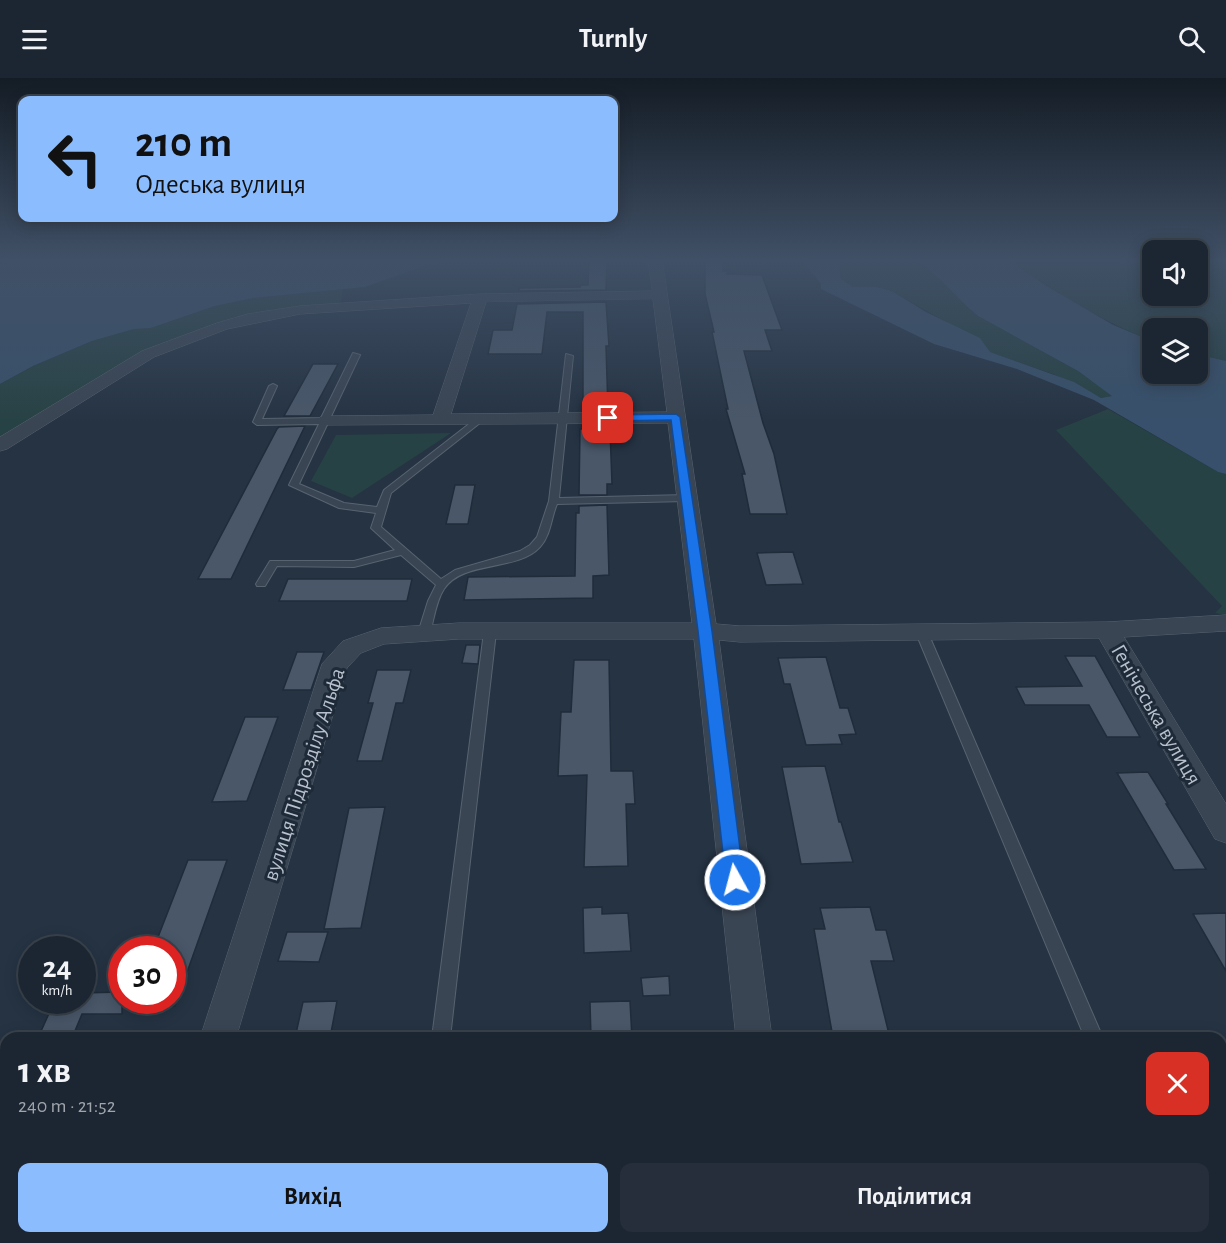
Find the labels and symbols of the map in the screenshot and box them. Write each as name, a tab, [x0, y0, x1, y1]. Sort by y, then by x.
pin	[582, 392, 633, 443]
street label: Генічеська вулиця	[1107, 640, 1205, 789]
street label: вулиця Підрозділу Альфа	[259, 665, 349, 883]
position arrow	[703, 848, 767, 912]
speed limit sign: 30	[108, 936, 186, 1014]

